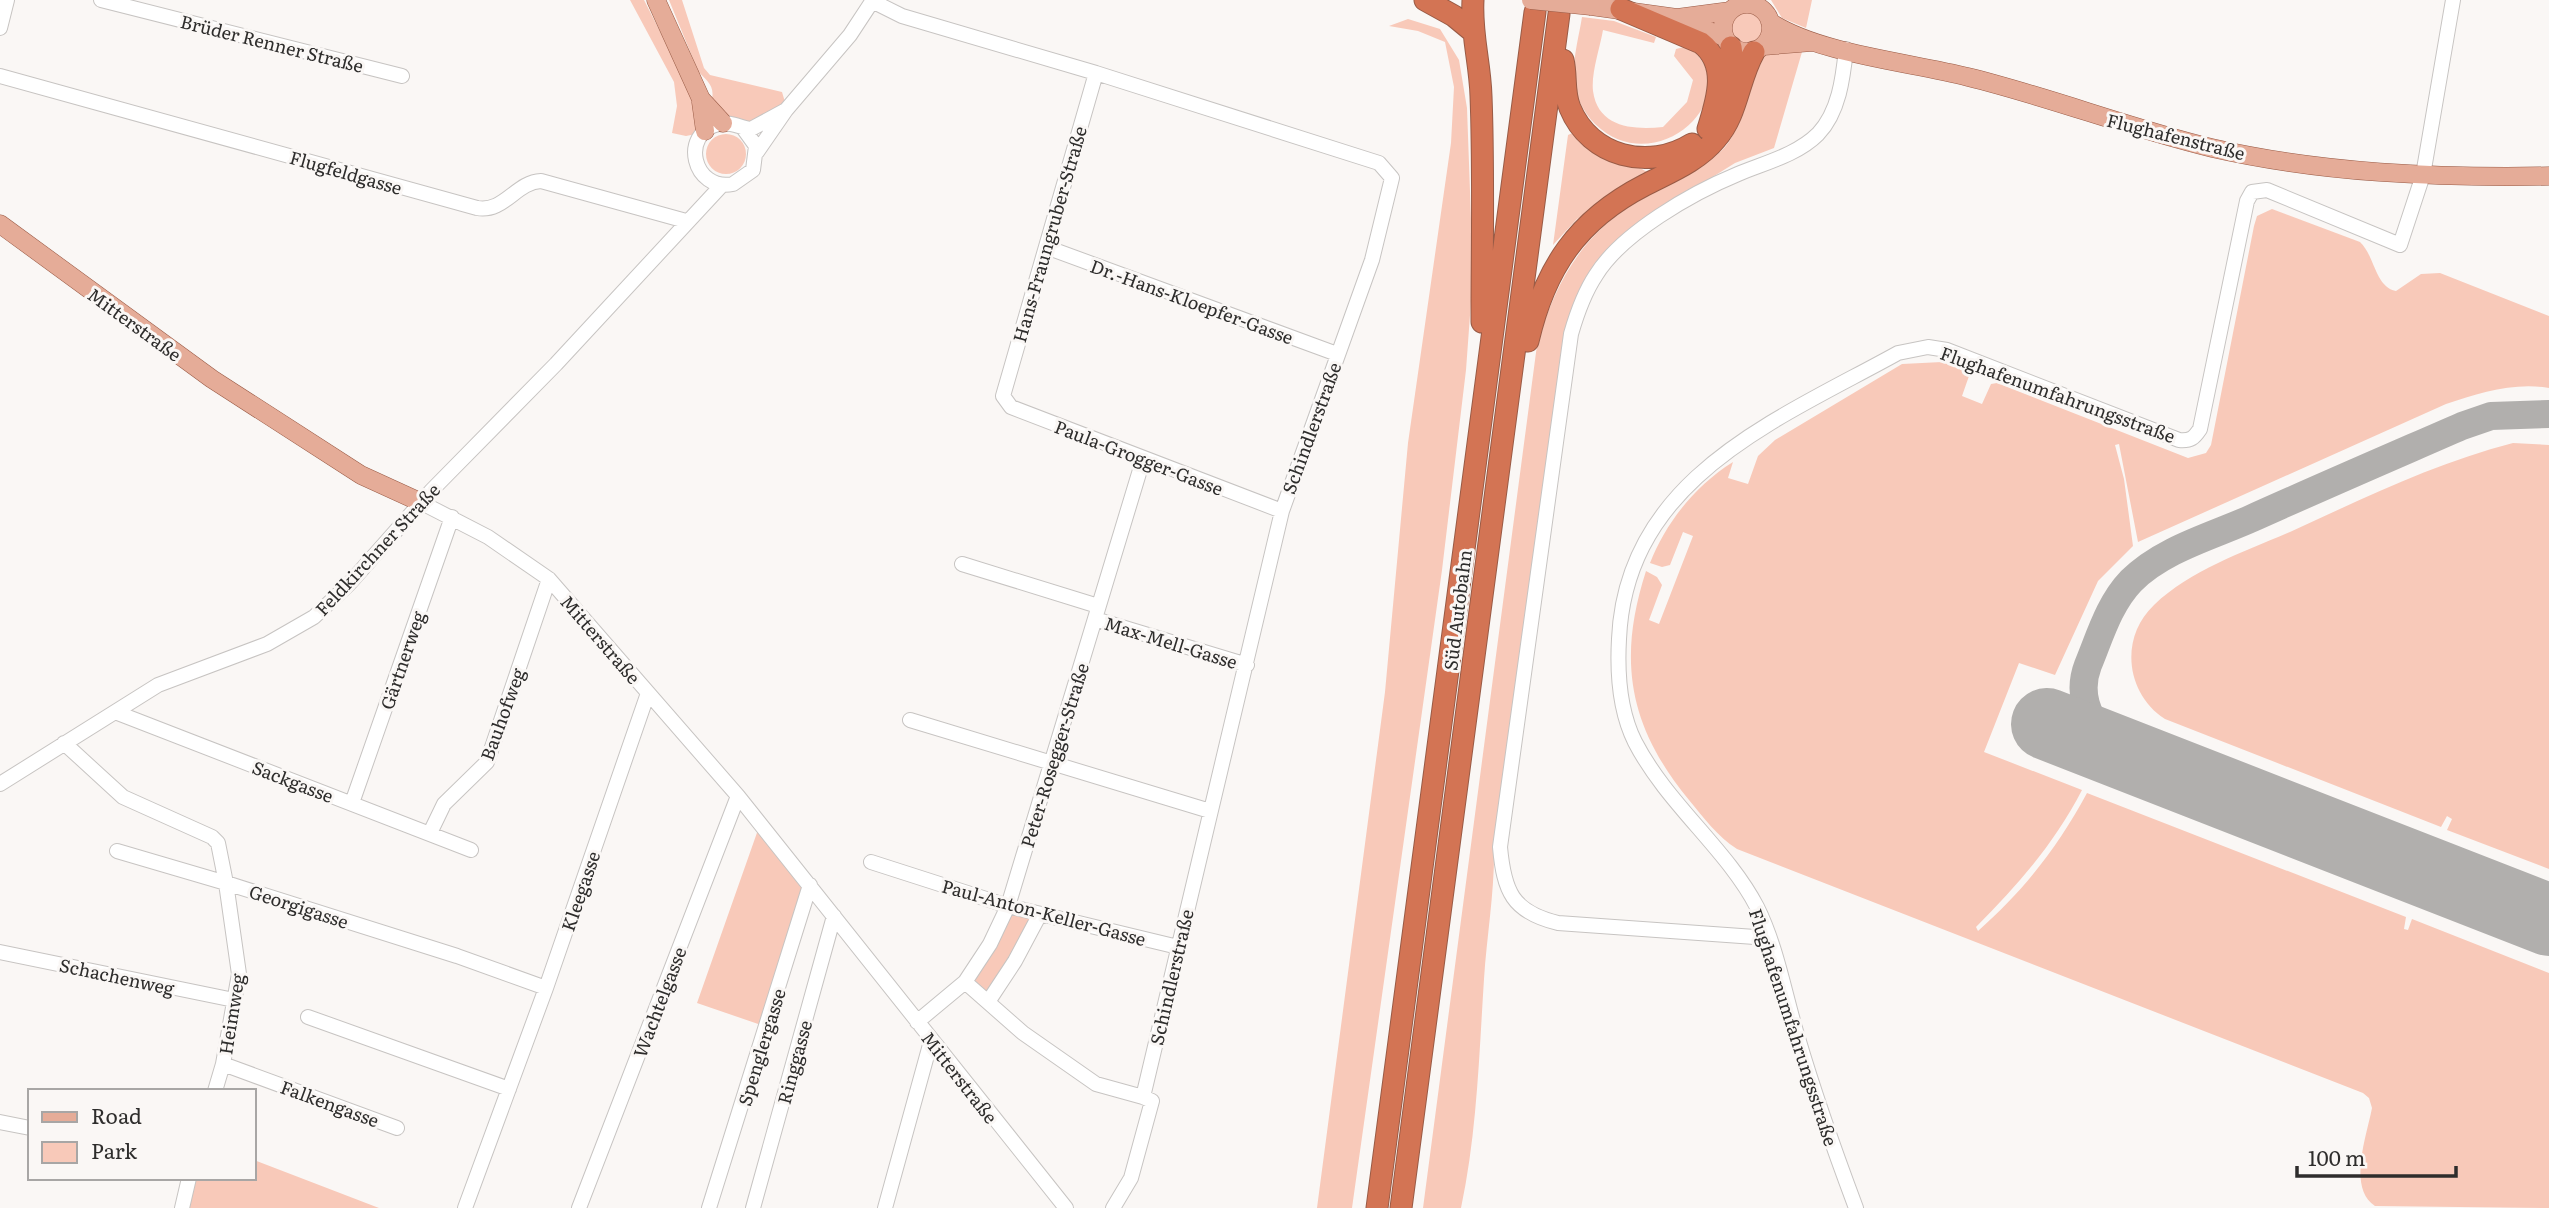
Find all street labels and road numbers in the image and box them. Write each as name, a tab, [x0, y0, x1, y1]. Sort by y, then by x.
street label: Brüder Renner Straße	[178, 7, 366, 79]
street label: Flughafenstraße	[2104, 106, 2248, 166]
street label: Hans-Fraungruber-Straße	[1005, 123, 1093, 345]
street label: Flugfeldgasse	[287, 143, 405, 201]
street label: Dr.-Hans-Kloepfer-Gasse	[1087, 252, 1297, 350]
street label: Mitterstraße	[83, 281, 187, 367]
street label: Flughafenumfahrungsstraße	[1937, 339, 2179, 449]
street label: Schindlerstraße	[1275, 358, 1347, 498]
street label: Paula-Grogger-Gasse	[1051, 412, 1227, 502]
street label: Feldkirchner Straße	[308, 477, 446, 621]
street label: Süd Autobahn	[1436, 548, 1478, 672]
street label: Mitterstraße	[555, 589, 647, 689]
street label: Gärtnerweg	[373, 606, 432, 713]
street label: Max-Mell-Gasse	[1101, 609, 1241, 675]
street label: Peter-Rosegger-Straße	[1013, 659, 1095, 851]
street label: Bauhofweg	[473, 663, 532, 764]
street label: Sackgasse	[248, 753, 338, 809]
street label: Kleegasse	[554, 847, 606, 935]
street label: Paul-Anton-Keller-Gasse	[939, 872, 1149, 952]
street label: Georgigasse	[246, 877, 352, 935]
street label: Flughafenumfahrungsstraße	[1743, 905, 1845, 1149]
street label: Schindlerstraße	[1142, 906, 1200, 1048]
street label: Wachtelgasse	[626, 943, 692, 1061]
street label: Schachenweg	[57, 951, 178, 1002]
street label: Heimweg	[211, 971, 251, 1056]
street label: Spenglergasse	[730, 985, 792, 1109]
street label: Ringgasse	[770, 1017, 818, 1107]
street label: Mitterstraße	[915, 1025, 1005, 1129]
street label: Falkengasse	[277, 1073, 383, 1133]

